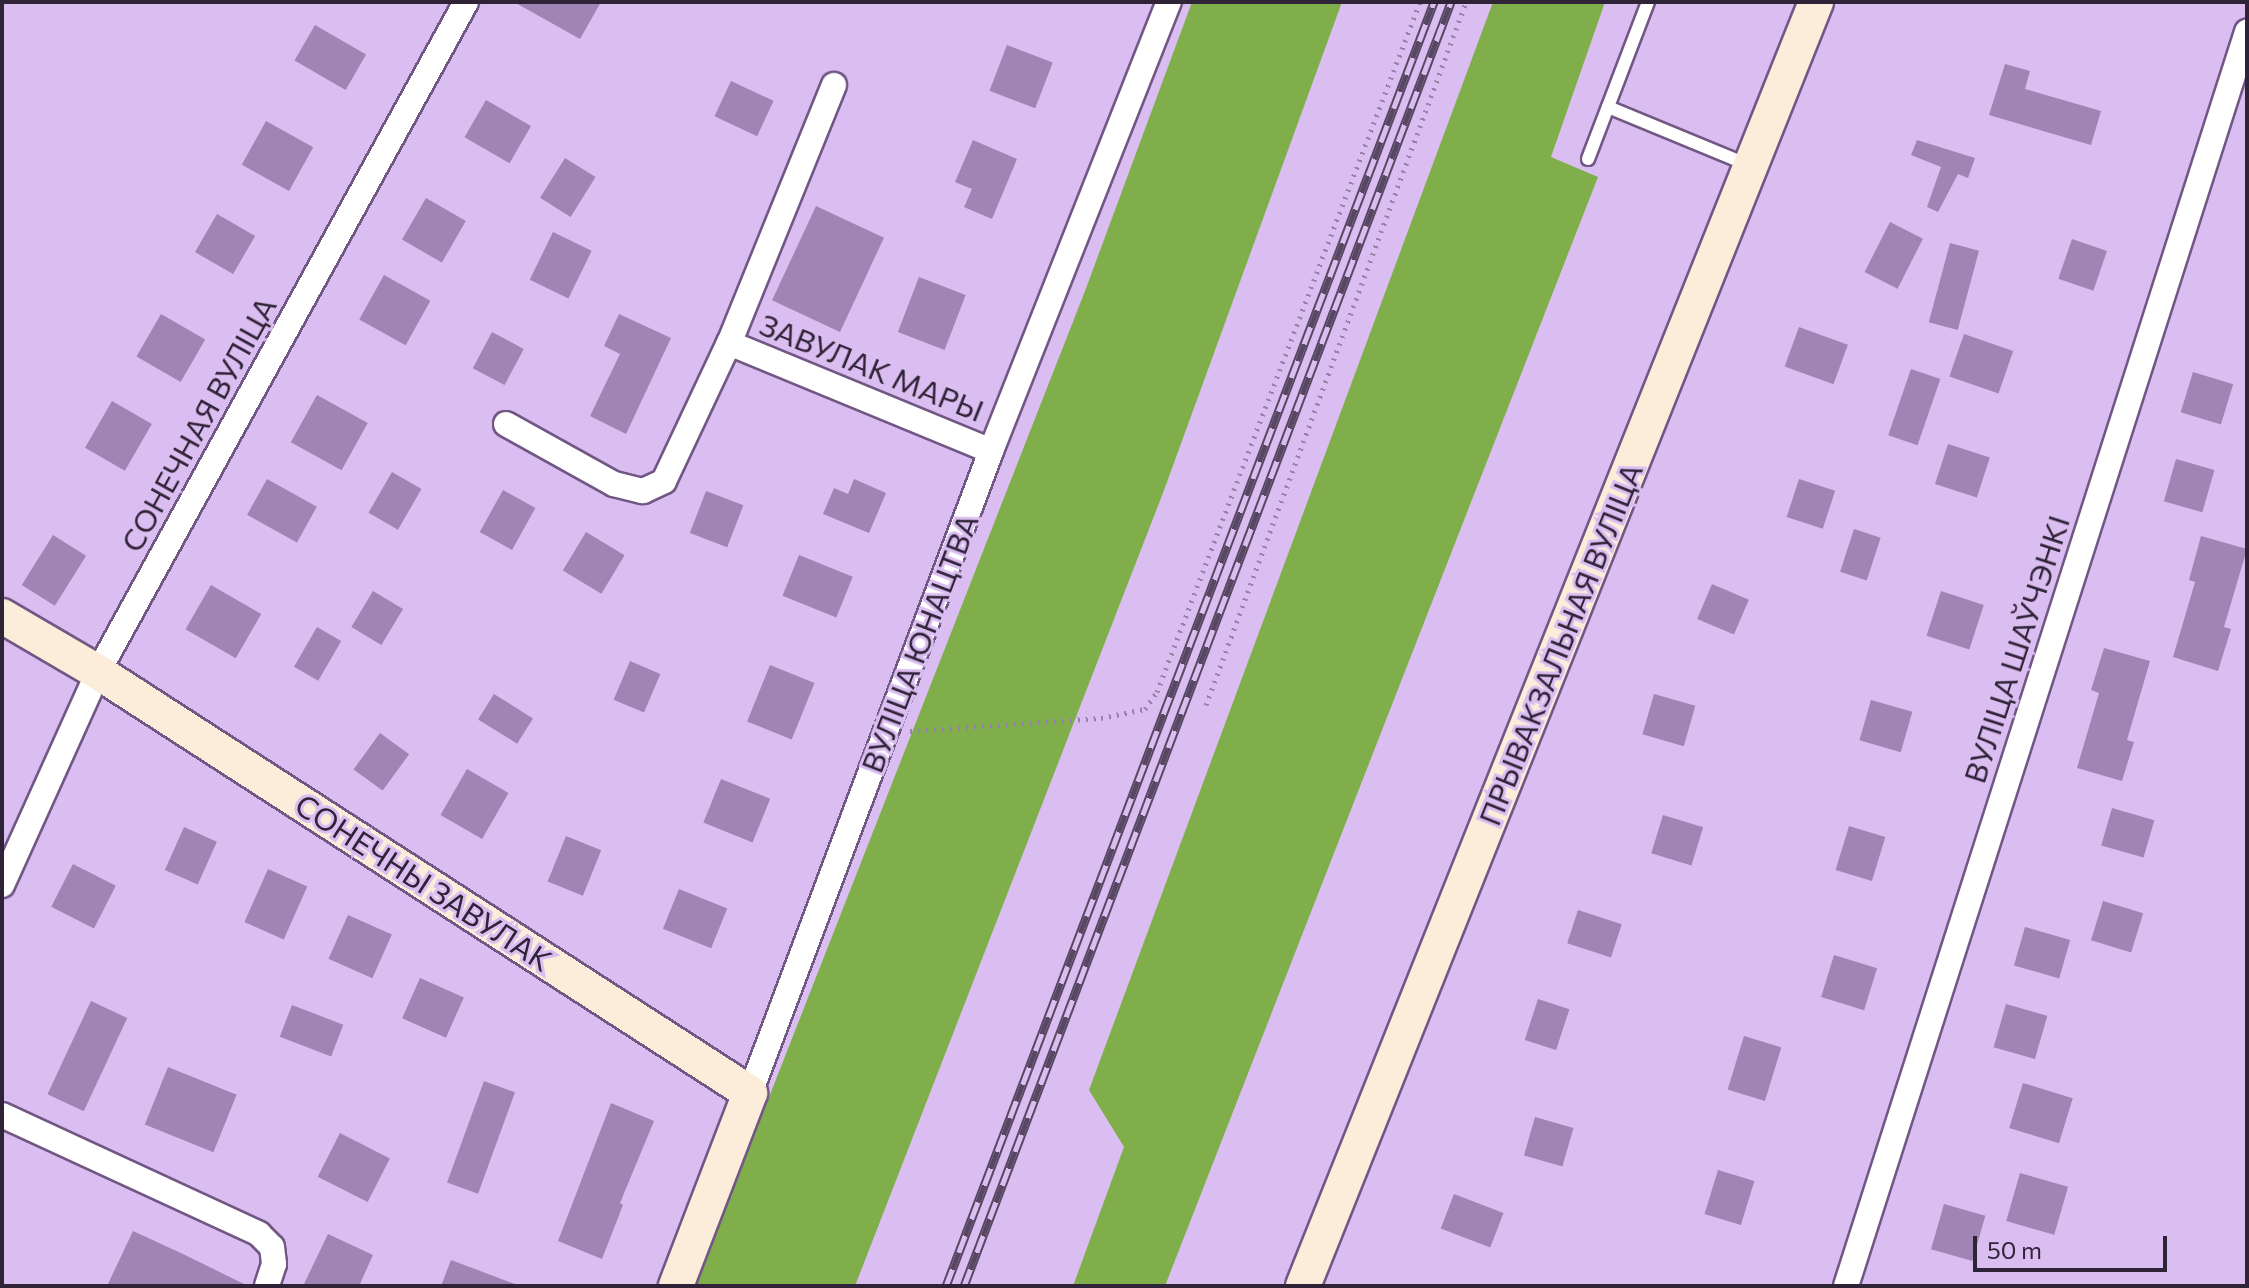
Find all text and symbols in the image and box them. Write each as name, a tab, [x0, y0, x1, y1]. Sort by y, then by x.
street label: СОНЕЧНАЯ ВУЛІЦА	[113, 290, 283, 558]
street label: ЗАВУЛАК МАРЫ	[755, 306, 989, 428]
street label: ПРЫВАКЗАЛЬНАЯ ВУЛІЦА	[1471, 458, 1649, 830]
street label: ВУЛІЦА ЮНАЦТВА	[853, 509, 985, 777]
street label: ВУЛІЦА ШАЎЧЭНКІ	[1956, 511, 2076, 787]
street label: СОНЕЧНЫ ЗАВУЛАК	[289, 786, 559, 978]
scale bar	[1977, 1220, 2171, 1270]
text: 50 m	[1987, 1235, 2042, 1264]

